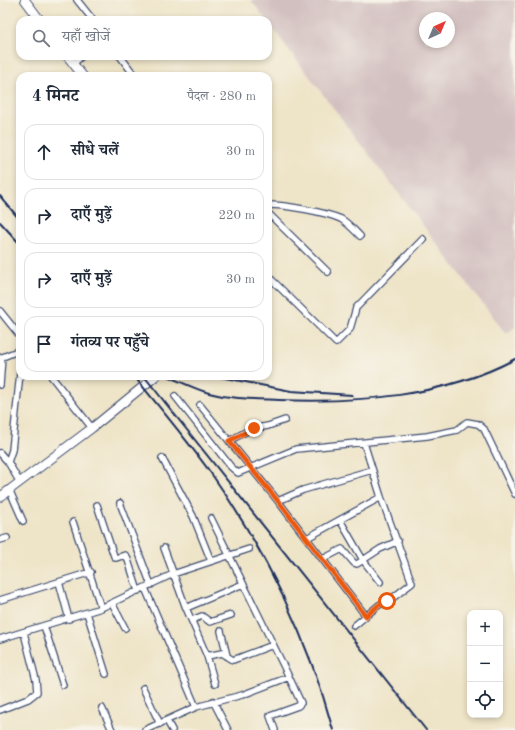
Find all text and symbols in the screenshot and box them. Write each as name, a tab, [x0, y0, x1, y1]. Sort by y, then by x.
north arrow	[419, 12, 455, 48]
search box	[16, 16, 272, 60]
icon: search	[30, 27, 52, 49]
text: यहाँ खोजें	[62, 30, 110, 45]
text: 4 मिनट	[32, 88, 79, 105]
text: पैदल · 280 m	[187, 90, 256, 103]
icon: ahead	[33, 141, 55, 163]
text: सीधे चलें	[71, 144, 119, 159]
text: 30 m	[226, 145, 255, 158]
icon: right	[33, 205, 55, 227]
text: दाएँ मुड़ें	[71, 208, 112, 223]
text: 220 m	[218, 209, 255, 222]
icon: right	[33, 269, 55, 291]
text: दाएँ मुड़ें	[71, 272, 112, 287]
text: 30 m	[226, 273, 255, 286]
icon: arrive	[33, 333, 55, 355]
text: गंतव्य पर पहुँचे	[71, 336, 149, 351]
route end	[245, 419, 263, 437]
route start	[378, 592, 396, 610]
map controls	[467, 610, 503, 718]
button: +	[467, 610, 503, 646]
button: −	[467, 646, 503, 682]
button: locate	[467, 682, 503, 718]

